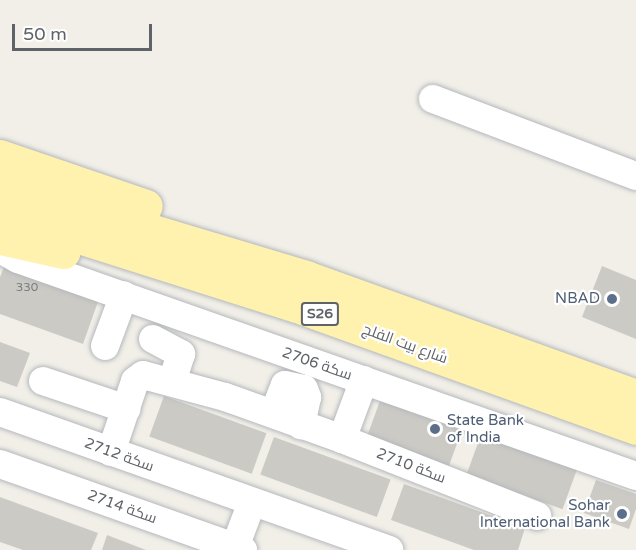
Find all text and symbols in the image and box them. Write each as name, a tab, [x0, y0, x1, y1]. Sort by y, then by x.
scale bar	[15, 12, 154, 50]
text: 50 m	[23, 23, 67, 45]
house number: 330	[16, 281, 38, 295]
place label: NBAD	[555, 290, 600, 308]
marker: NBAD	[605, 292, 619, 306]
road number: S26	[300, 303, 340, 325]
street label: شارع بيت الفلج	[360, 320, 450, 368]
street label: سكة 2706	[280, 344, 354, 384]
place label: State Bank of India	[447, 411, 524, 446]
marker: State Bank of India	[428, 422, 442, 436]
street label: سكة 2712	[82, 434, 156, 476]
street label: سكة 2710	[374, 445, 448, 487]
street label: سكة 2714	[85, 486, 159, 528]
place label: Sohar International Bank	[480, 496, 610, 531]
marker: Sohar International Bank	[615, 507, 629, 521]

